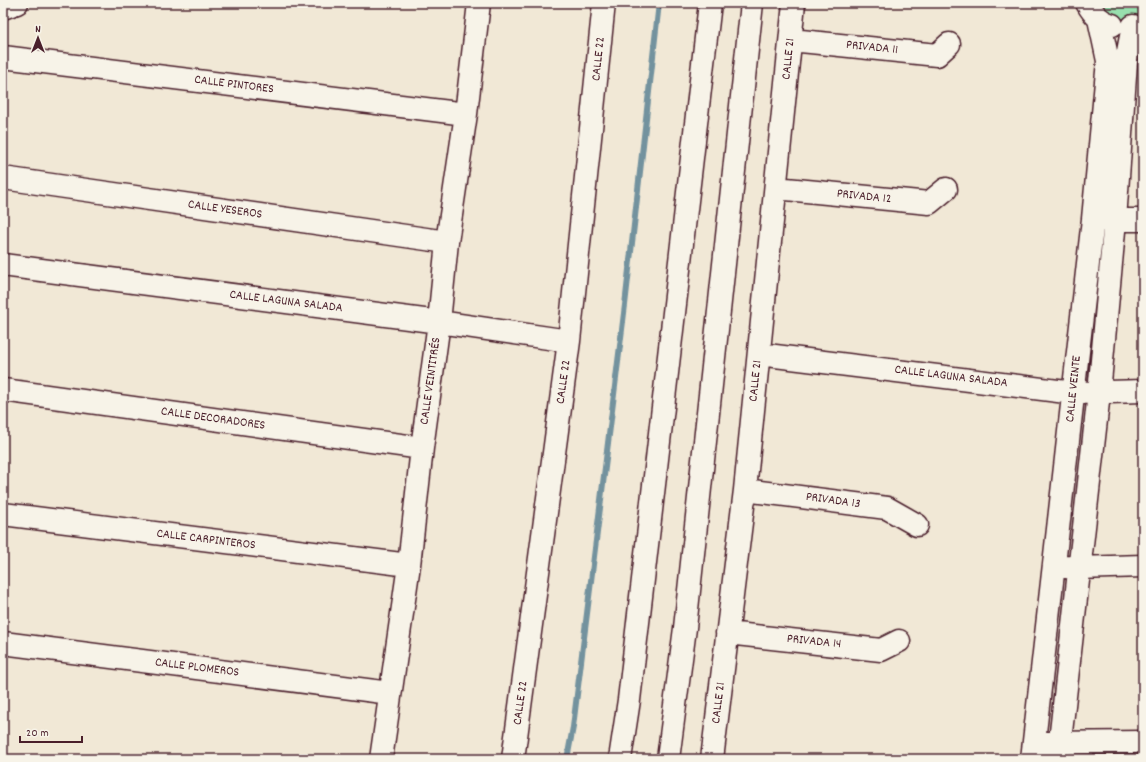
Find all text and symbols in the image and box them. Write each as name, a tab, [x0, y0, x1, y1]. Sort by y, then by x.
north arrow	[18, 18, 58, 58]
text: N	[35, 22, 41, 38]
street label: CALLE 22	[587, 36, 611, 82]
street label: PRIVADA 11	[845, 36, 899, 60]
street label: CALLE 21	[777, 37, 801, 81]
street label: CALLE PINTORES	[193, 71, 275, 99]
street label: PRIVADA 12	[836, 185, 892, 209]
street label: CALLE YESEROS	[187, 195, 264, 225]
street label: CALLE LAGUNA SALADA	[228, 286, 344, 318]
street label: CALLE VEINTITRÉS	[415, 336, 447, 426]
street label: CALLE VEINTE	[1061, 355, 1087, 423]
street label: CALLE 22	[552, 359, 576, 405]
street label: CALLE 21	[744, 359, 768, 403]
street label: CALLE LAGUNA SALADA	[893, 361, 1009, 393]
street label: CALLE DECORADORES	[160, 402, 267, 436]
street label: PRIVADA 13	[804, 488, 862, 514]
street label: CALLE CARPINTEROS	[155, 524, 257, 556]
street label: PRIVADA 14	[786, 630, 842, 654]
street label: CALLE PLOMEROS	[154, 653, 240, 683]
street label: CALLE 22	[509, 680, 533, 726]
street label: CALLE 21	[707, 681, 731, 725]
scale bar	[20, 718, 82, 744]
text: 20 m	[26, 725, 49, 742]

